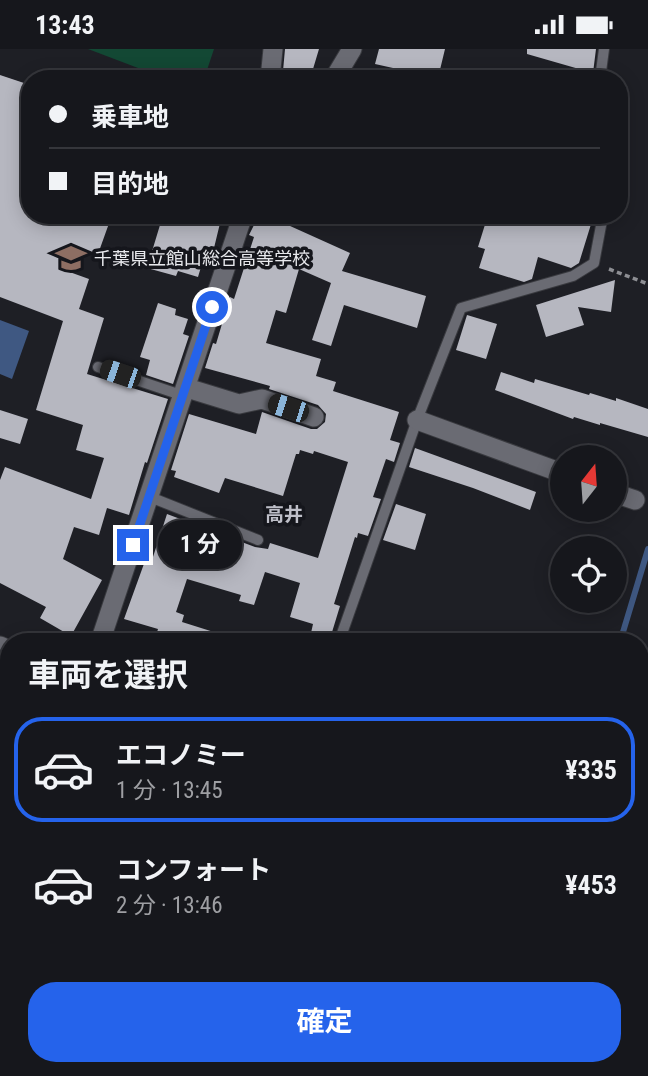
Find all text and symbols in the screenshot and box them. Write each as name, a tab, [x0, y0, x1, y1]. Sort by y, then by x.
text: 13:43	[35, 10, 95, 40]
text: 乗車地	[91, 102, 169, 132]
text: 目的地	[91, 169, 169, 199]
school or university icon: 千葉県立館山総合高等学校	[54, 241, 88, 275]
place label: 千葉県立館山総合高等学校	[94, 248, 310, 269]
route start	[196, 291, 228, 323]
car	[97, 357, 144, 391]
car	[265, 392, 312, 424]
north arrow	[550, 445, 626, 521]
map controls	[550, 445, 627, 613]
district label: 高井	[265, 503, 303, 526]
callout: 1 分	[158, 521, 242, 569]
route end	[117, 529, 149, 561]
text: 1 分	[180, 531, 220, 558]
button: locate	[550, 536, 627, 613]
text: 車両を選択	[28, 656, 188, 694]
icon: car	[32, 738, 95, 801]
text: エコノミー	[116, 740, 246, 770]
text: ¥335	[565, 755, 617, 785]
text: 1 分 · 13:45	[116, 777, 223, 804]
icon: car	[32, 853, 95, 916]
text: コンフォート	[116, 855, 271, 885]
text: ¥453	[565, 870, 617, 900]
text: 2 分 · 13:46	[116, 892, 223, 919]
button: 確定	[28, 982, 621, 1062]

